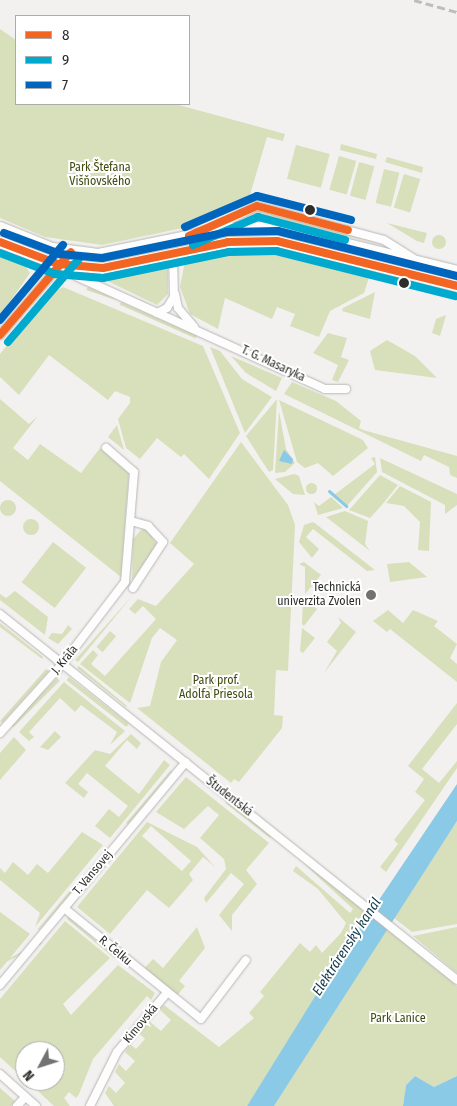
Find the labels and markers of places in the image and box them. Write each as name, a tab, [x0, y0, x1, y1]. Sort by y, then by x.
unlabelled marker	[305, 205, 315, 215]
unlabelled marker	[399, 278, 409, 288]
place label: Technická univerzita Zvolen	[277, 581, 361, 609]
marker: Technická univerzita Zvolen	[365, 589, 377, 601]

